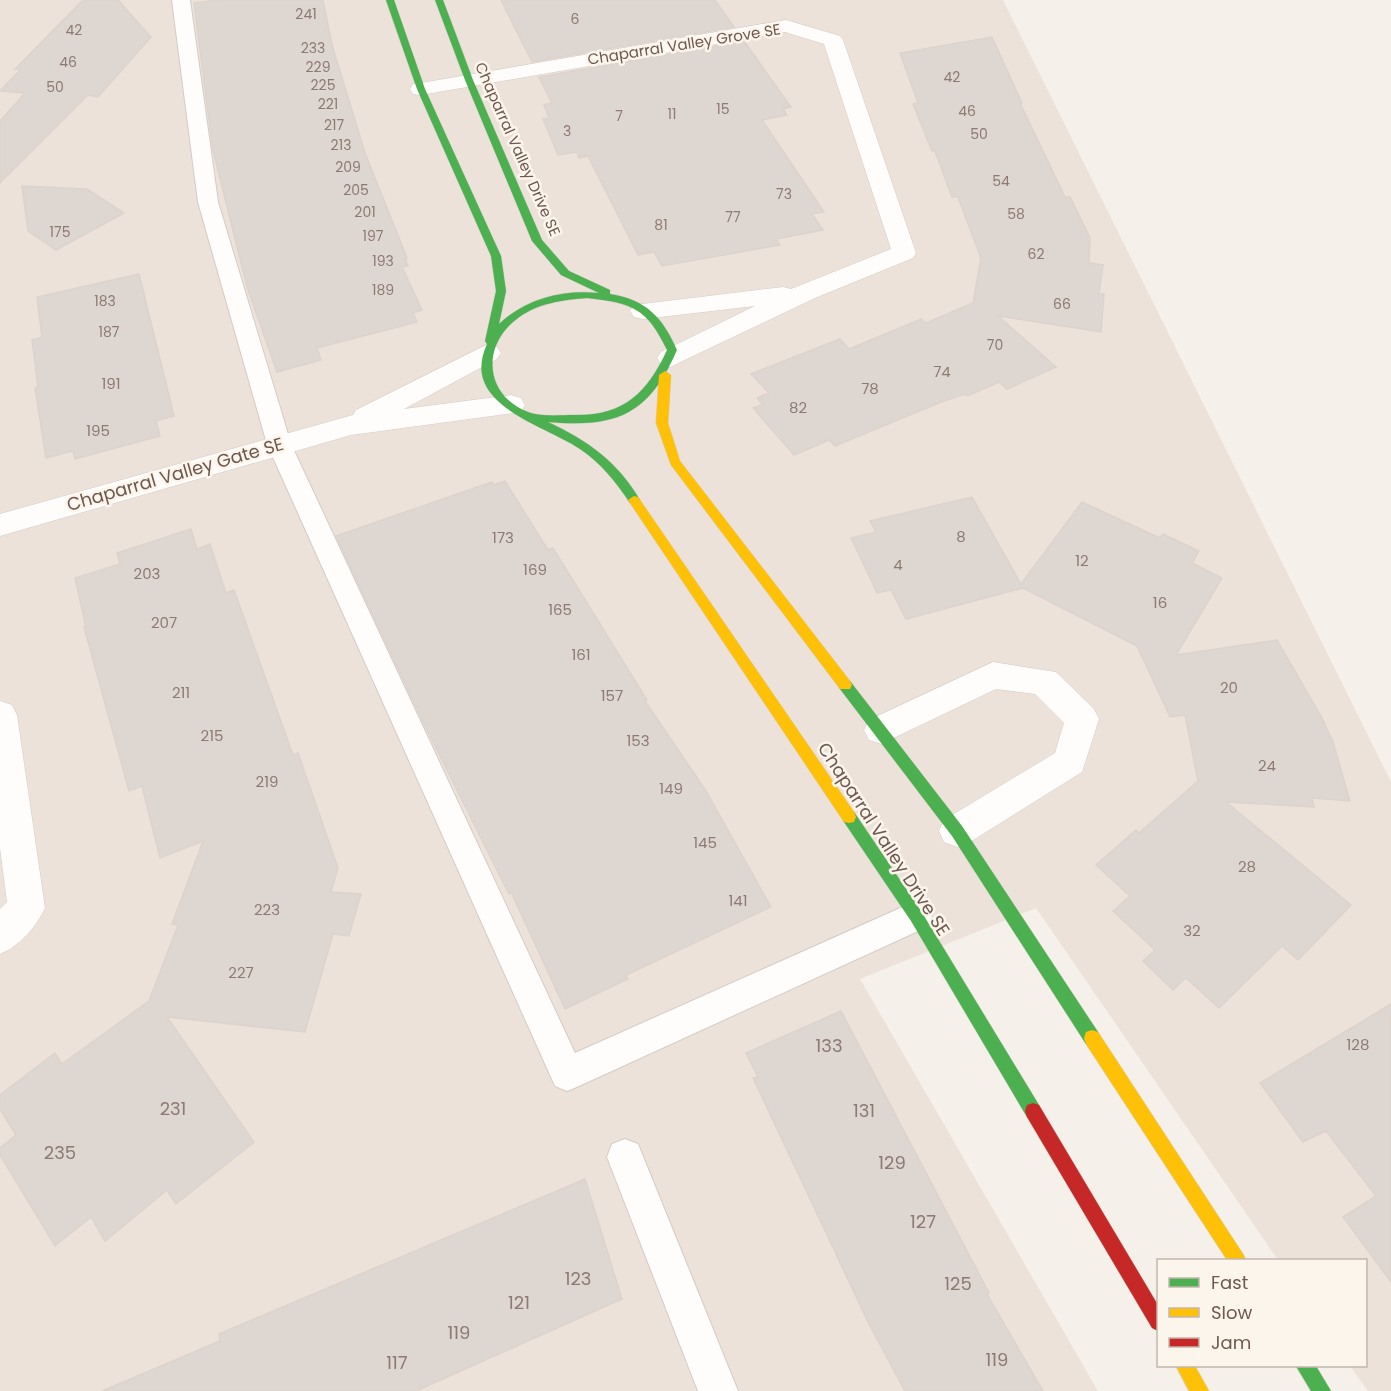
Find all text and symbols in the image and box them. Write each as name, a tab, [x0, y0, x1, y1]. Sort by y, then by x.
house number: 241	[295, 4, 317, 24]
house number: 6	[571, 9, 580, 29]
street label: Chaparral Valley Grove SE	[586, 18, 782, 70]
house number: 42	[66, 20, 82, 40]
house number: 233	[301, 38, 325, 58]
house number: 46	[59, 52, 77, 72]
house number: 229	[306, 57, 330, 77]
street label: Chaparral Valley Drive SE	[470, 59, 566, 239]
house number: 42	[944, 67, 960, 87]
house number: 225	[311, 75, 335, 95]
house number: 50	[46, 77, 64, 97]
house number: 221	[318, 94, 338, 114]
house number: 15	[716, 99, 730, 119]
house number: 46	[958, 101, 976, 121]
house number: 11	[668, 104, 676, 124]
house number: 7	[615, 106, 623, 126]
house number: 217	[324, 115, 344, 135]
house number: 3	[563, 121, 571, 141]
house number: 50	[970, 124, 988, 144]
house number: 213	[331, 135, 351, 155]
house number: 209	[335, 157, 361, 177]
house number: 54	[992, 171, 1010, 191]
house number: 205	[343, 180, 369, 200]
house number: 73	[776, 184, 792, 204]
house number: 201	[354, 202, 376, 222]
house number: 58	[1007, 204, 1025, 224]
house number: 77	[725, 207, 741, 227]
house number: 81	[654, 215, 668, 235]
house number: 175	[50, 222, 70, 242]
house number: 197	[363, 226, 384, 246]
house number: 62	[1028, 244, 1044, 264]
house number: 193	[372, 251, 394, 271]
house number: 189	[372, 280, 394, 300]
house number: 183	[94, 291, 116, 311]
house number: 66	[1053, 294, 1071, 314]
house number: 187	[99, 322, 120, 342]
house number: 70	[987, 335, 1003, 355]
house number: 74	[933, 361, 951, 382]
house number: 191	[101, 373, 121, 394]
house number: 78	[861, 378, 879, 399]
house number: 82	[789, 397, 807, 418]
house number: 195	[86, 420, 110, 441]
street label: Chaparral Valley Gate SE	[64, 431, 286, 517]
house number: 8	[956, 526, 966, 547]
house number: 173	[492, 527, 514, 548]
house number: 12	[1075, 550, 1089, 571]
house number: 4	[893, 554, 903, 575]
house number: 169	[523, 559, 547, 580]
house number: 203	[134, 563, 160, 584]
house number: 16	[1153, 592, 1167, 613]
house number: 165	[548, 599, 572, 620]
house number: 207	[151, 612, 177, 633]
house number: 161	[571, 644, 591, 665]
house number: 20	[1220, 677, 1238, 698]
house number: 211	[172, 682, 190, 703]
house number: 157	[601, 685, 623, 706]
house number: 215	[201, 725, 223, 746]
house number: 153	[626, 730, 650, 751]
street label: Chaparral Valley Drive SE	[812, 738, 956, 940]
house number: 24	[1258, 755, 1276, 776]
house number: 219	[256, 771, 278, 792]
house number: 149	[659, 778, 683, 799]
house number: 145	[693, 832, 717, 853]
house number: 28	[1238, 856, 1256, 877]
house number: 141	[728, 890, 748, 911]
house number: 223	[254, 899, 280, 920]
house number: 32	[1183, 920, 1201, 941]
house number: 227	[228, 962, 254, 983]
house number: 133	[816, 1033, 842, 1058]
house number: 128	[1347, 1034, 1369, 1055]
house number: 231	[160, 1096, 186, 1121]
house number: 131	[853, 1098, 875, 1123]
house number: 235	[44, 1140, 76, 1165]
house number: 129	[878, 1150, 906, 1175]
house number: 127	[910, 1209, 936, 1234]
legend	[1157, 1259, 1367, 1367]
house number: 123	[565, 1266, 591, 1291]
text: Fast	[1211, 1270, 1248, 1295]
house number: 125	[944, 1271, 972, 1296]
house number: 121	[508, 1290, 530, 1315]
text: Slow	[1211, 1300, 1253, 1325]
house number: 119	[448, 1320, 470, 1345]
text: Jam	[1211, 1330, 1251, 1355]
house number: 119	[986, 1347, 1008, 1372]
house number: 117	[386, 1350, 408, 1375]

